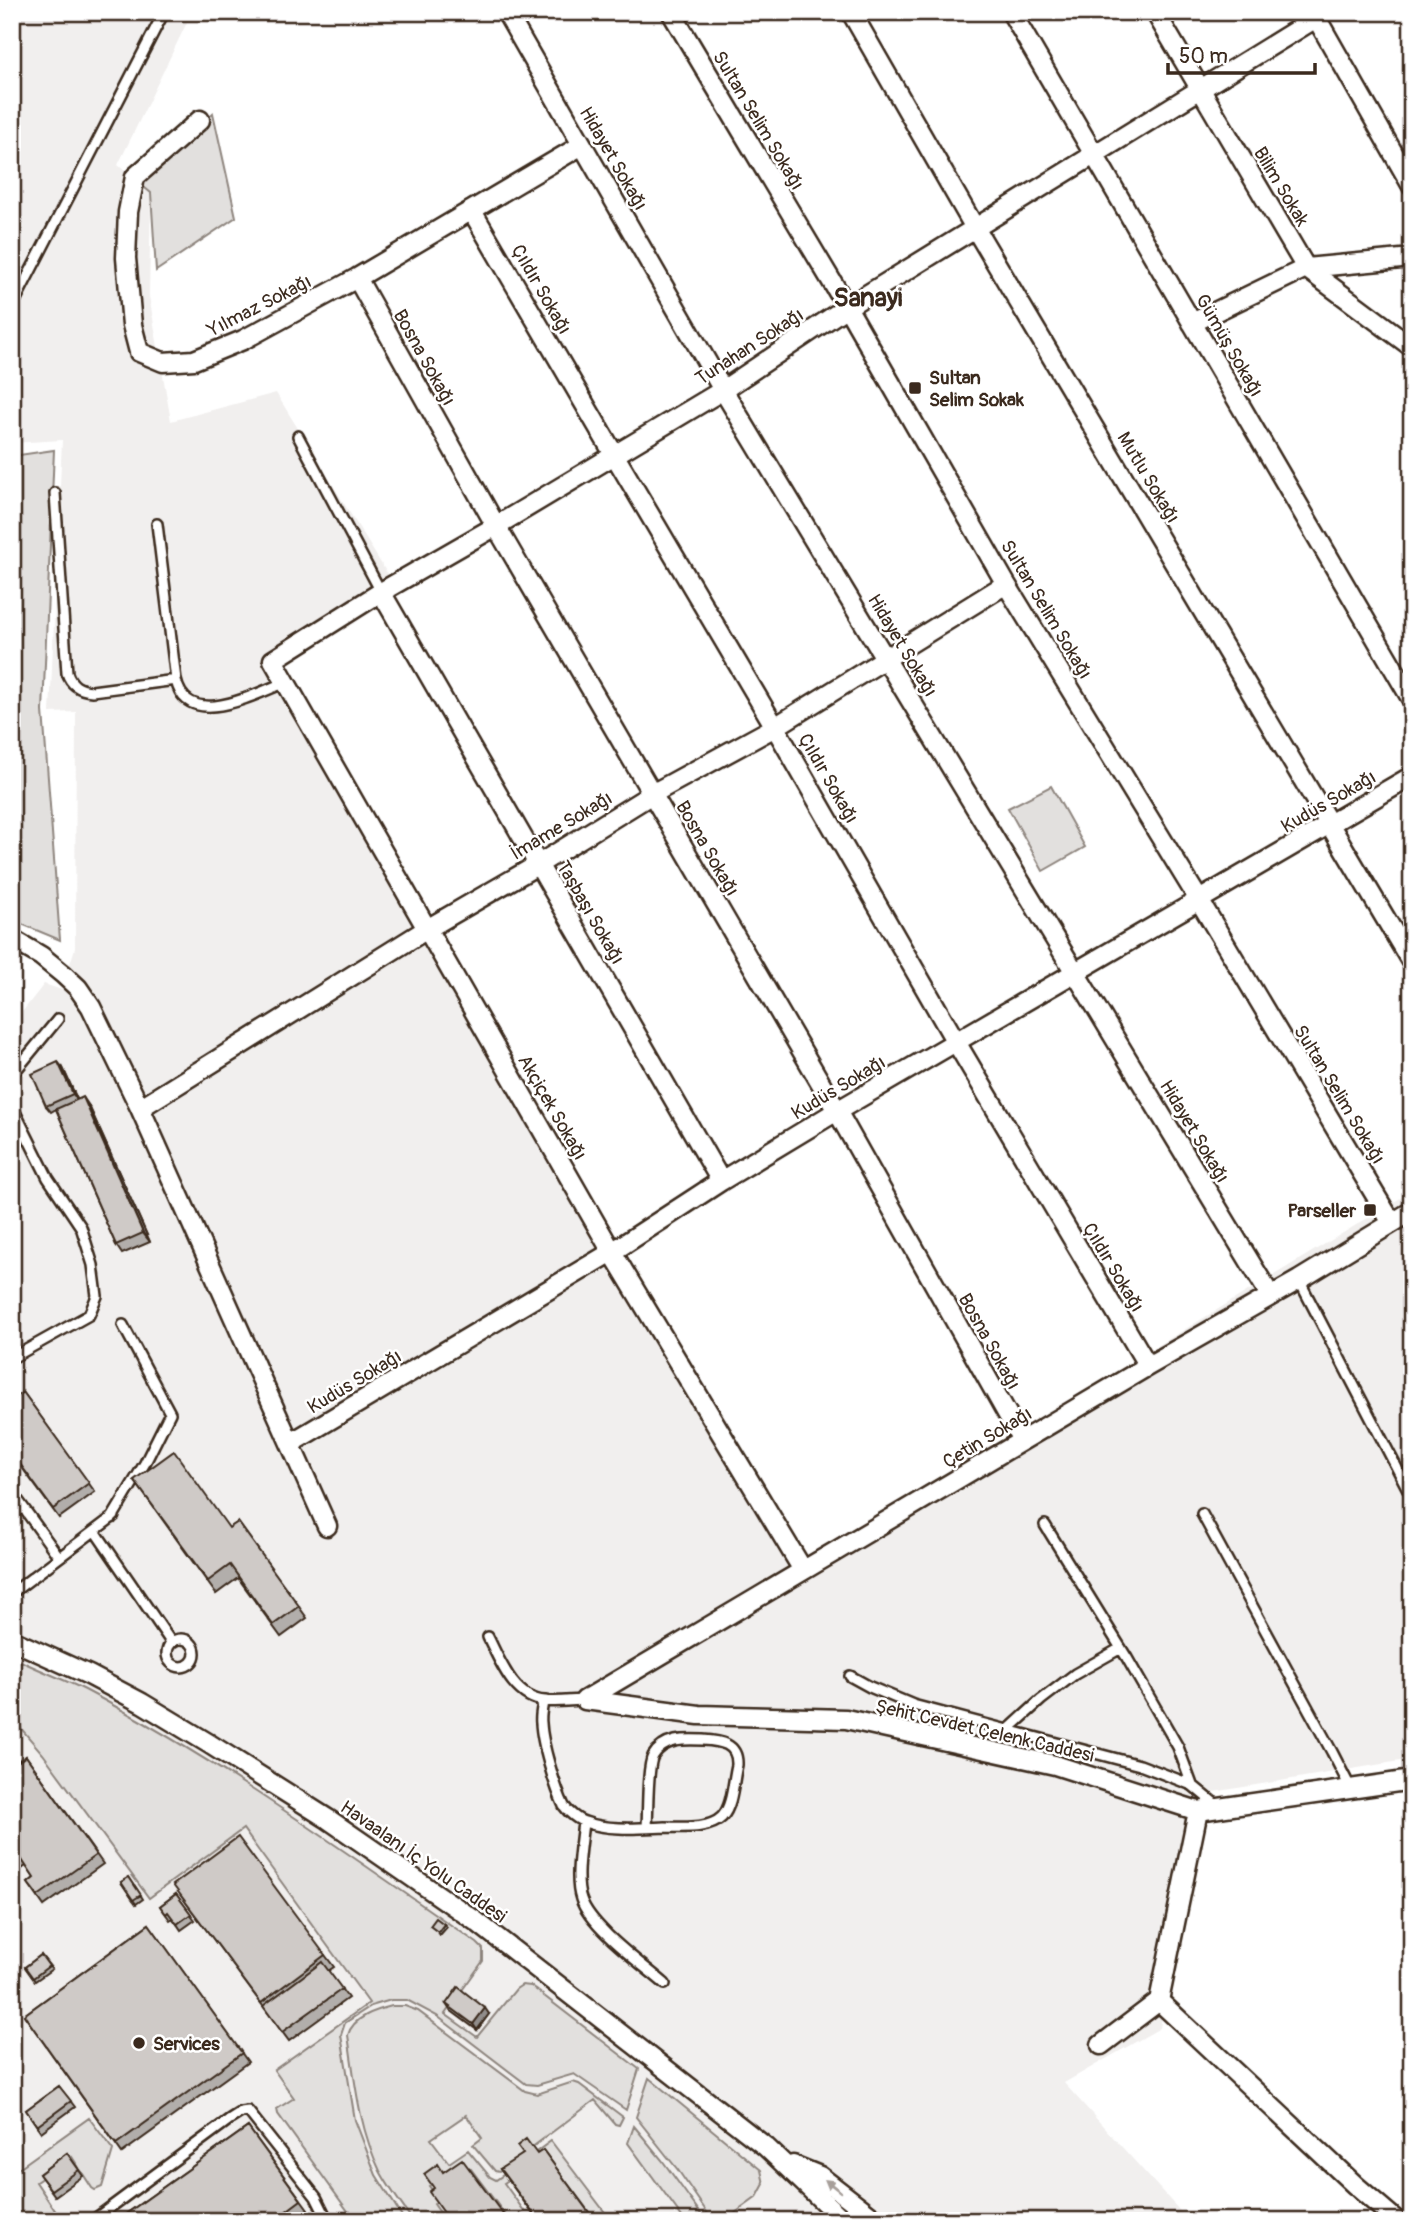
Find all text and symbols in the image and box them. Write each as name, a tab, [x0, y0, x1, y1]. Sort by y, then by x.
scale bar	[1168, 32, 1316, 76]
text: 50 m	[1179, 43, 1228, 70]
street label: Sultan Selim Sokağı	[707, 47, 809, 194]
street label: Hidayet Sokağı	[574, 102, 652, 215]
street label: Bilim Sokak	[1248, 142, 1314, 231]
street label: Çıldır Sokağı	[506, 240, 577, 339]
street label: Yılmaz Sokağı	[203, 269, 315, 343]
district label: Sanayi	[833, 282, 903, 314]
street label: Gümüş Sokağı	[1190, 290, 1268, 401]
street label: Tunahan Sokağı	[691, 303, 808, 391]
street label: Bosna Sokağı	[388, 305, 460, 410]
place label: Sultan Selim Sokak	[929, 366, 1025, 412]
marker: Sultan Selim Sokak	[907, 380, 923, 396]
street label: Mutlu Sokağı	[1112, 428, 1185, 527]
street label: Sultan Selim Sokağı	[995, 536, 1097, 683]
street label: Hidayet Sokağı	[862, 590, 942, 701]
street label: Çıldır Sokağı	[793, 729, 864, 828]
street label: Kudüs Sokağı	[1277, 765, 1380, 839]
street label: İmame Sokağı	[506, 786, 617, 866]
street label: Bosna Sokağı	[670, 796, 744, 901]
street label: Taşbaşı Sokağı	[551, 856, 629, 969]
street label: Sultan Selim Sokağı	[1288, 1021, 1390, 1168]
street label: Akçiçek Sokağı	[512, 1050, 592, 1165]
street label: Kudüs Sokağı	[787, 1050, 890, 1125]
street label: Hidayet Sokağı	[1154, 1076, 1234, 1187]
place label: Parseller	[1288, 1199, 1356, 1223]
marker: Parseller	[1362, 1202, 1378, 1218]
street label: Çıldır Sokağı	[1077, 1218, 1149, 1317]
street label: Bosna Sokağı	[953, 1289, 1025, 1394]
street label: Kudüs Sokağı	[303, 1344, 406, 1419]
street label: Çetin Sokağı	[938, 1402, 1037, 1474]
street label: Şehit Cevdet Çelenk Caddesi	[873, 1694, 1096, 1768]
street label: Havaalanı İç Yolu Caddesi	[336, 1795, 511, 1928]
place label: Services	[153, 2032, 220, 2056]
marker: Services	[131, 2035, 147, 2051]
one-way arrow	[824, 2180, 842, 2194]

